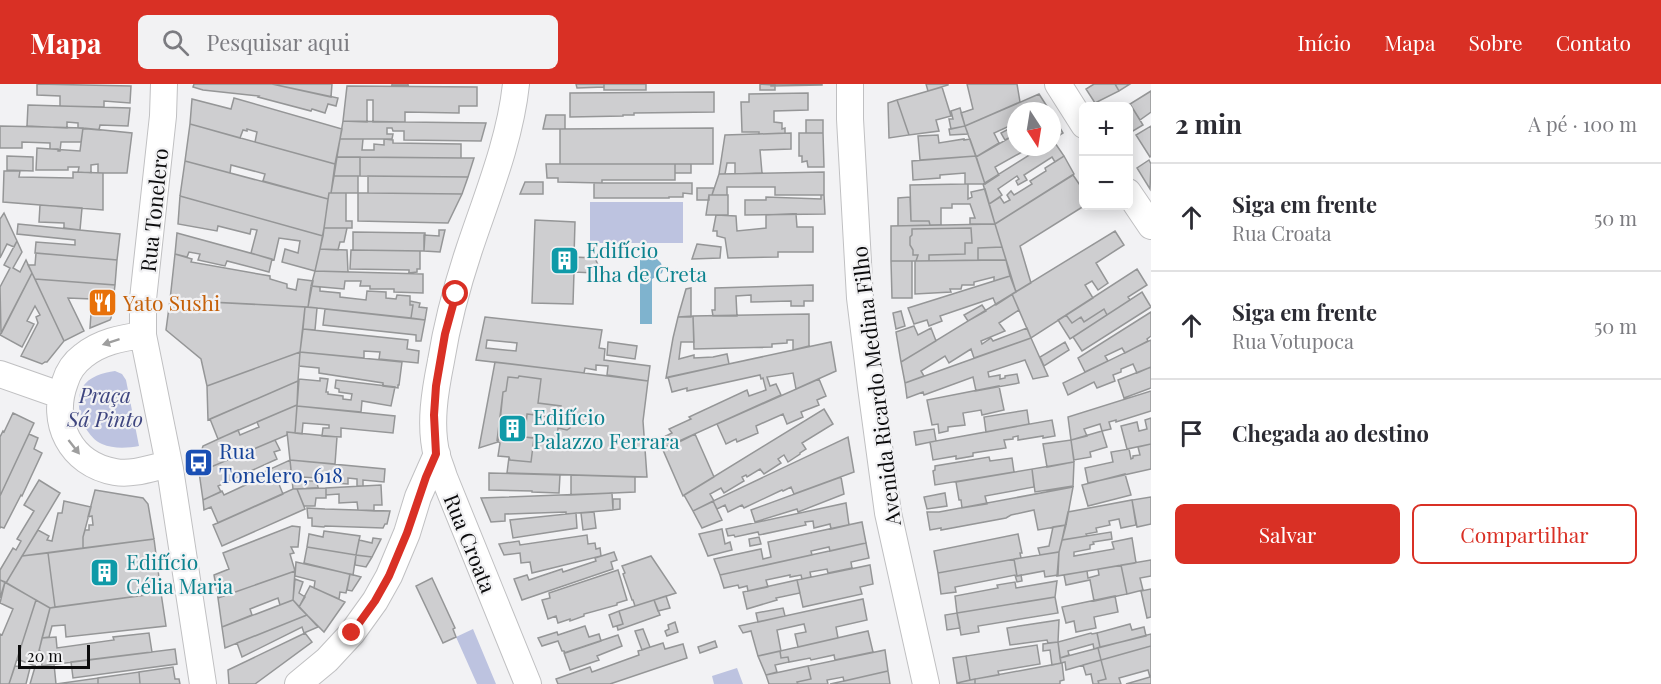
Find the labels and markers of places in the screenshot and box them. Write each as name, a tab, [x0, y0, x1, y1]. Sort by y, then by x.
place label: Edifício Ilha de Creta	[586, 235, 707, 287]
building icon: Edifício Ilha de Creta	[549, 245, 581, 277]
restaurant icon: Yato Sushi	[86, 286, 118, 318]
place label: Yato Sushi	[122, 288, 220, 316]
place label: Edifício Palazzo Ferrara	[533, 402, 680, 454]
building icon: Edifício Palazzo Ferrara	[496, 412, 528, 444]
place label: Rua Tonelero, 618	[219, 436, 343, 488]
bus stop icon: Rua Tonelero, 618	[182, 446, 214, 478]
place label: Edifício Célia Maria	[126, 547, 234, 599]
building icon: Edifício Célia Maria	[89, 557, 121, 589]

